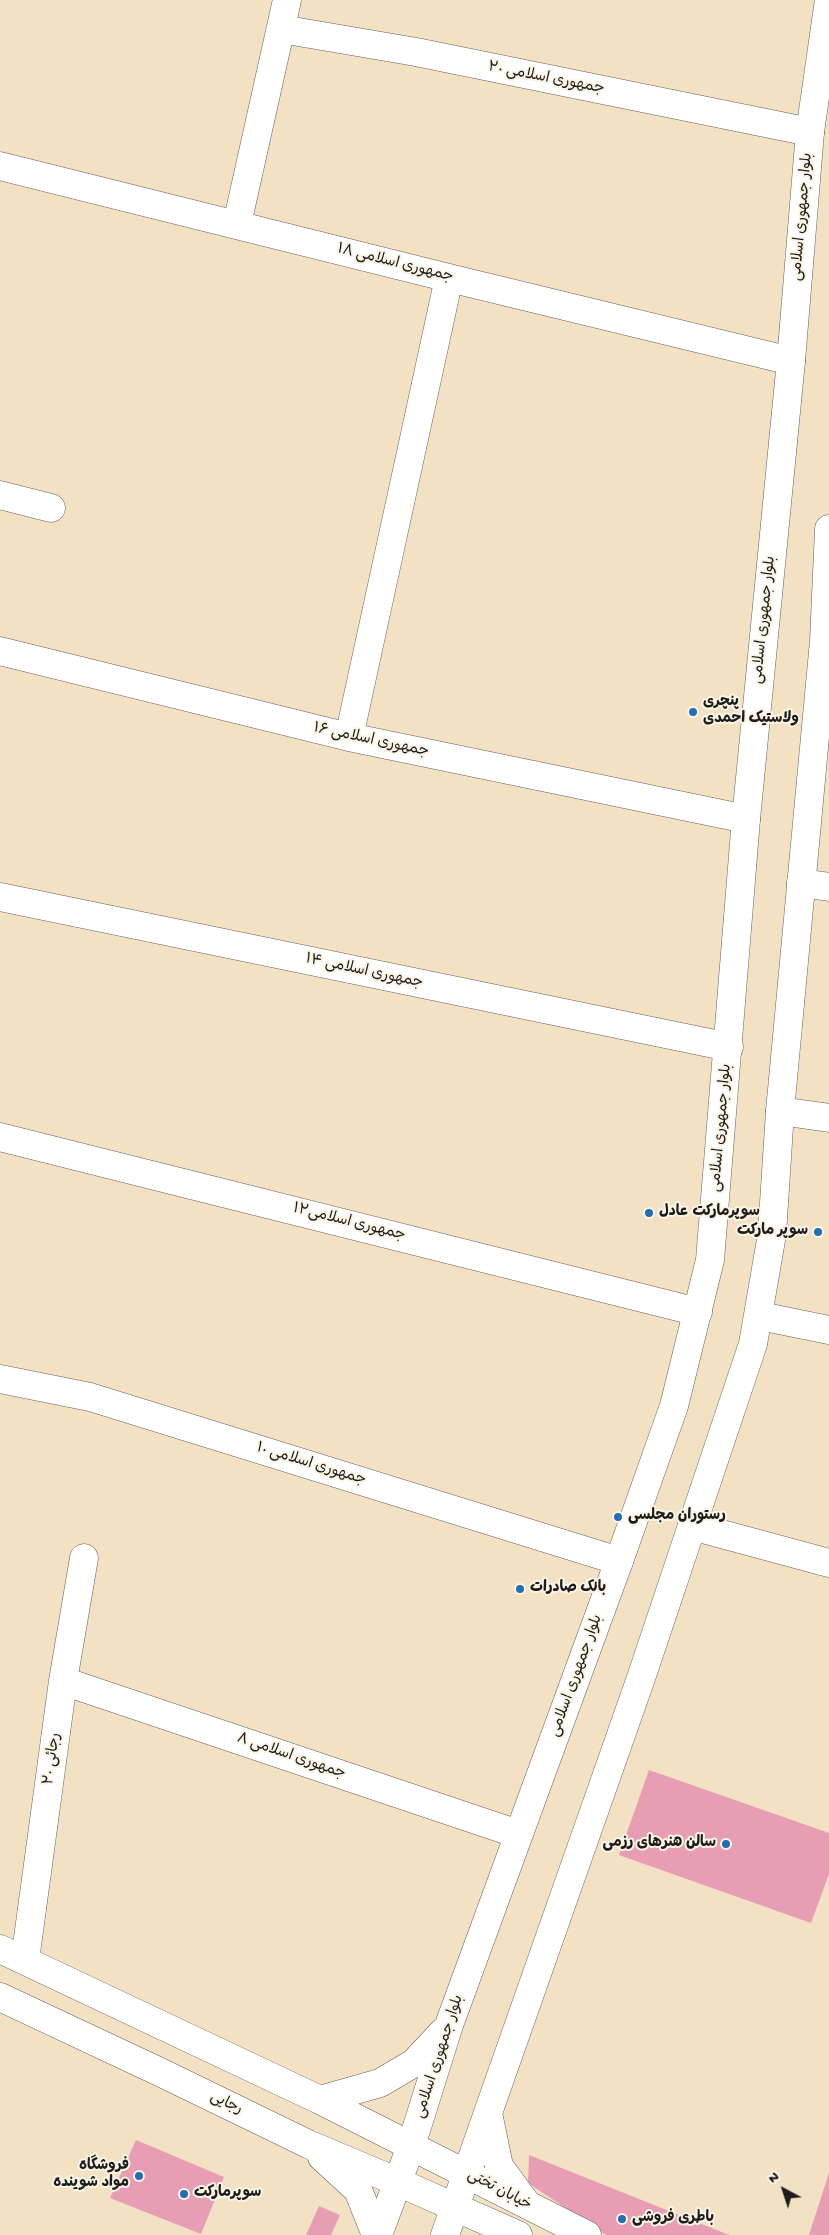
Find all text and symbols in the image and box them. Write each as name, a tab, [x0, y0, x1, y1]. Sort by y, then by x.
street label: جمهوری اسلامی ۲۰	[486, 59, 606, 99]
street label: بلوار جمهوری اسلامی	[788, 152, 818, 282]
street label: جمهوری اسلامی ۱۸	[335, 241, 455, 287]
street label: بلوار جمهوری اسلامی	[749, 555, 781, 685]
place label: پنچری ولاستیک احمدی	[703, 694, 799, 729]
marker: پنچری ولاستیک احمدی	[687, 706, 699, 718]
street label: جمهوری اسلامی ۱۶	[312, 720, 430, 762]
street label: جمهوری اسلامی ۱۴	[304, 951, 424, 993]
street label: بلوار جمهوری اسلامی	[707, 1063, 737, 1193]
street label: جمهوری اسلامی۱۲	[291, 1200, 407, 1246]
place label: سوپرمارکت عادل	[659, 1204, 760, 1222]
marker: سوپرمارکت عادل	[643, 1207, 655, 1219]
place label: سوپر مارکت	[737, 1223, 808, 1241]
marker: سوپر مارکت	[812, 1226, 824, 1238]
street label: جمهوری اسلامی ۱۰	[254, 1440, 368, 1490]
place label: رستوران مجلسی	[628, 1508, 726, 1526]
marker: رستوران مجلسی	[612, 1511, 624, 1523]
place label: بانک صادرات	[530, 1580, 606, 1598]
marker: بانک صادرات	[514, 1583, 526, 1595]
street label: بلوار جمهوری اسلامی	[547, 1613, 607, 1739]
street label: جمهوری اسلامی ۸	[234, 1730, 348, 1784]
street label: رجائی ۲۰	[40, 1732, 66, 1786]
place label: سالن هنرهای رزمی	[603, 1835, 716, 1853]
marker: سالن هنرهای رزمی	[720, 1838, 732, 1850]
street label: بلوار جمهوری اسلامی	[412, 1993, 468, 2121]
street label: رجایی	[207, 2088, 245, 2120]
place label: فروشگاه مواد شوینده	[53, 2158, 129, 2193]
north arrow	[759, 2165, 809, 2215]
street label: خیابان تختی	[464, 2167, 534, 2215]
text: N	[765, 2169, 783, 2188]
marker: فروشگاه مواد شوینده	[133, 2170, 145, 2182]
place label: سوپرمارکت	[194, 2185, 261, 2203]
marker: سوپرمارکت	[178, 2188, 190, 2200]
place label: باطری فروشی	[632, 2210, 714, 2228]
marker: باطری فروشی	[616, 2213, 628, 2225]

